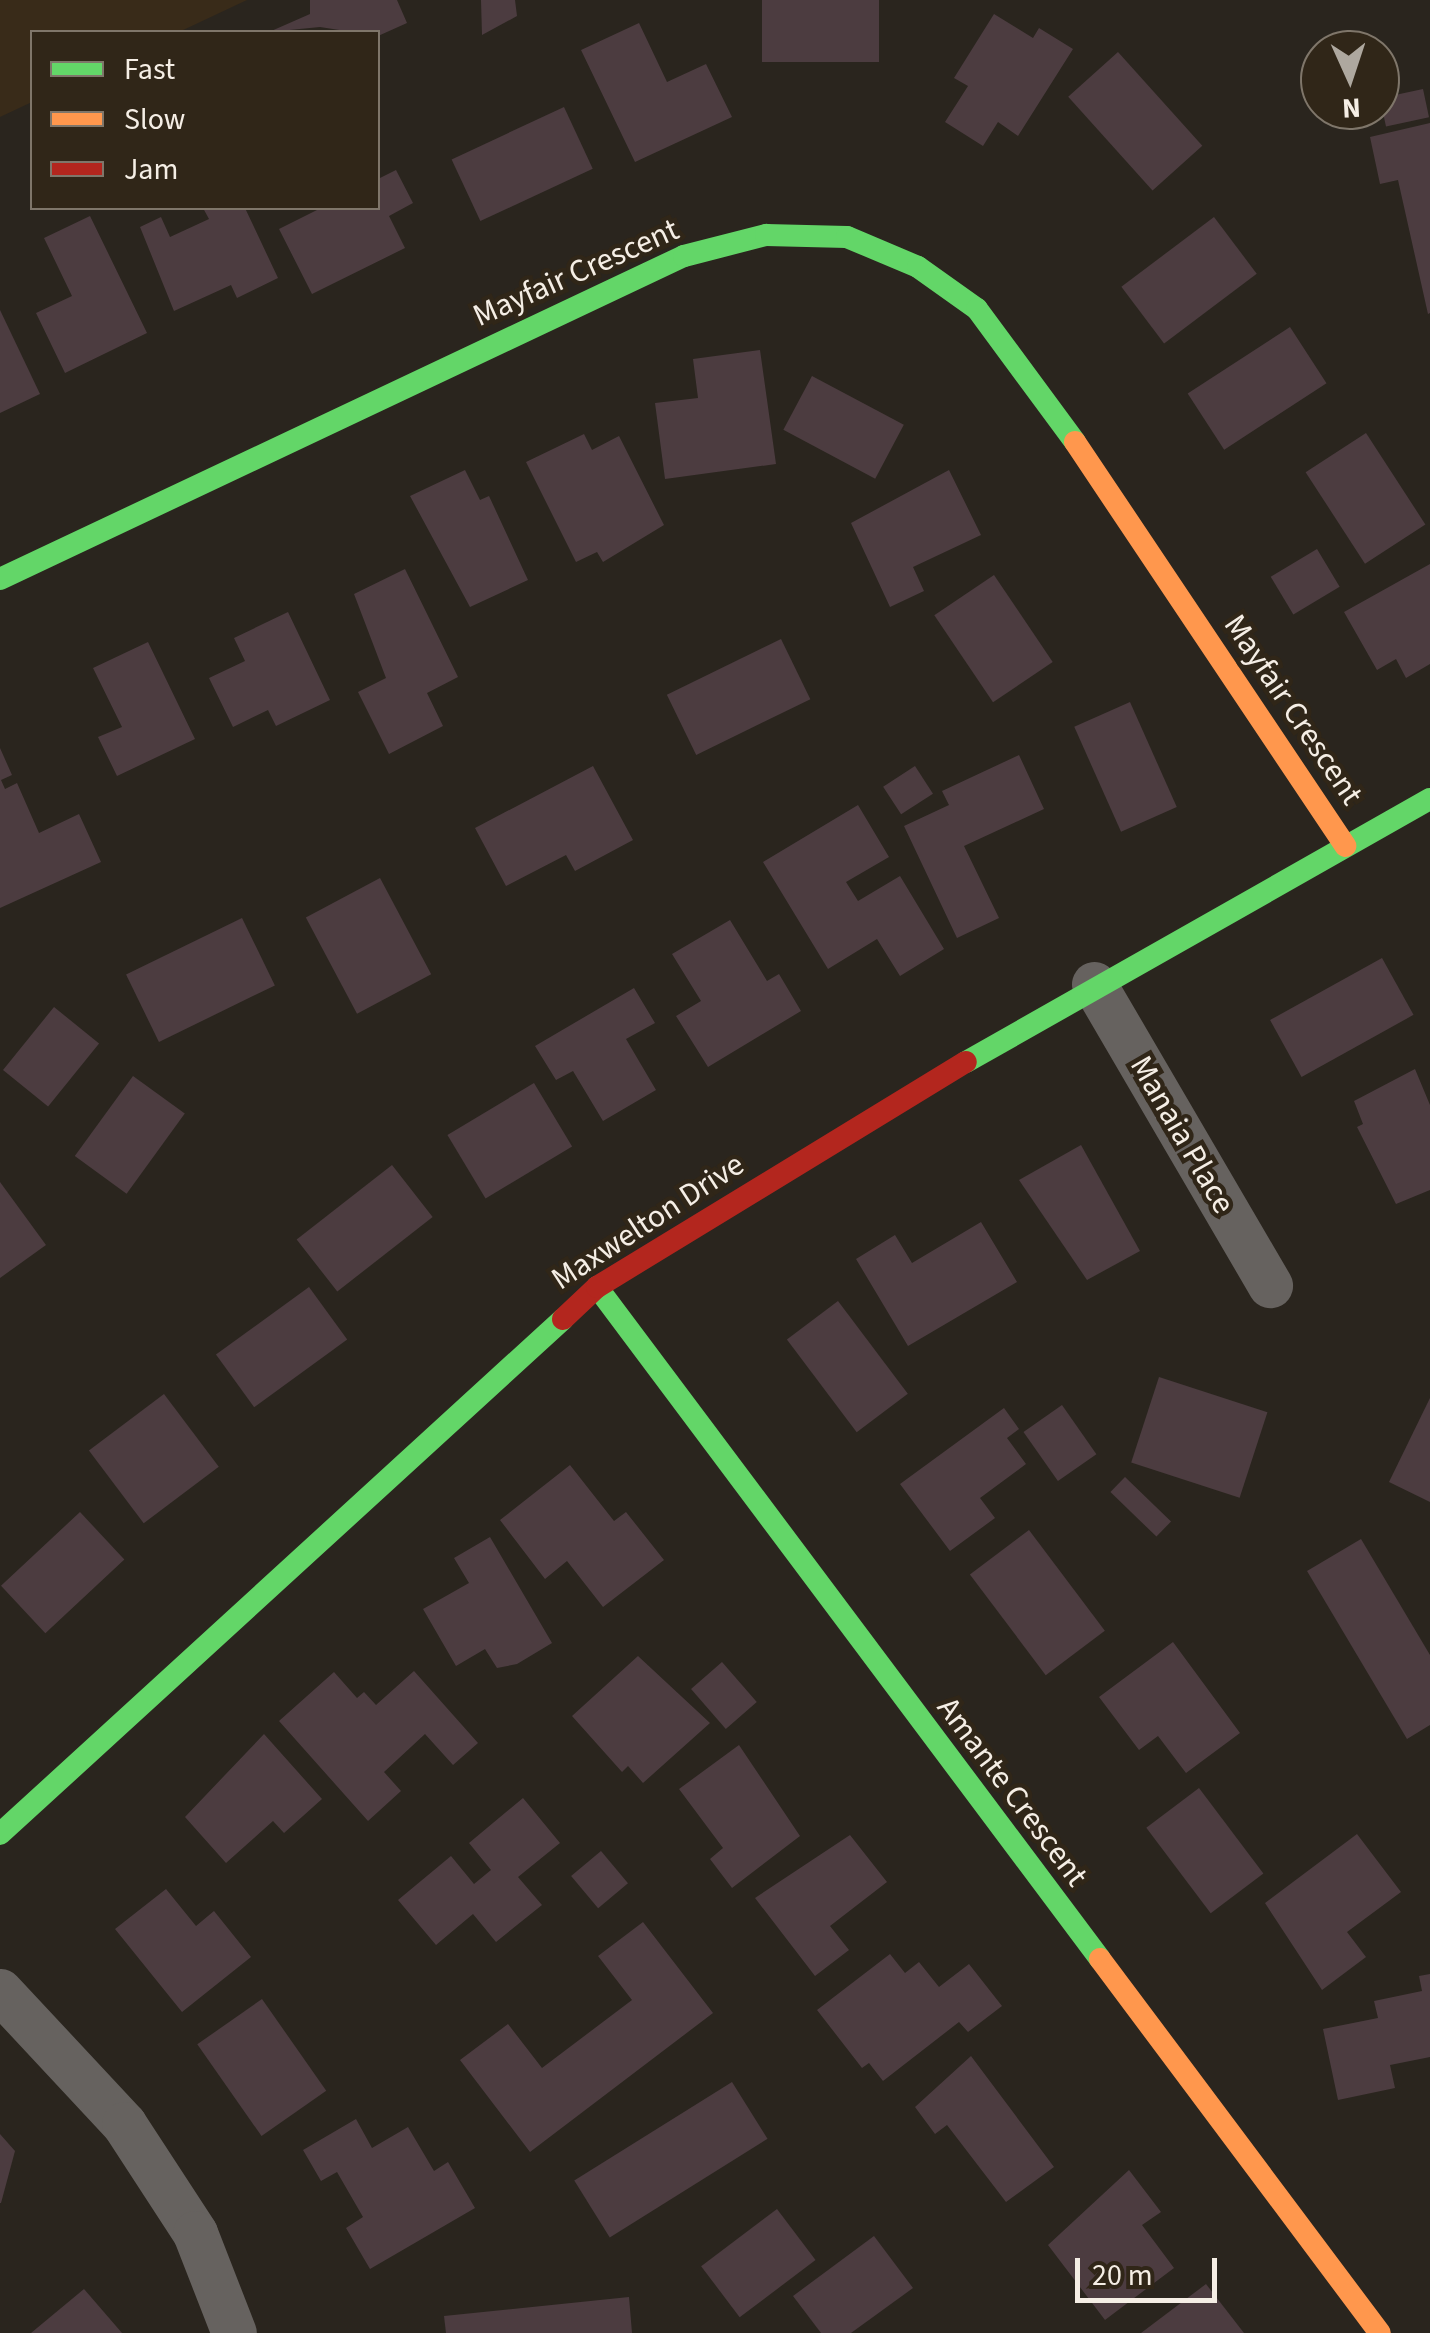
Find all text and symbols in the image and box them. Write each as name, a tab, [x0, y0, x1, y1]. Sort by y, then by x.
legend	[30, 30, 380, 210]
north arrow	[1300, 30, 1400, 130]
text: Fast	[124, 48, 175, 91]
text: N	[1341, 88, 1362, 128]
text: Slow	[124, 98, 185, 141]
text: Jam	[124, 148, 178, 191]
street label: Mayfair Crescent	[467, 211, 685, 335]
street label: Mayfair Crescent	[1215, 608, 1371, 812]
street label: Manaia Place	[1121, 1049, 1243, 1221]
street label: Maxwelton Drive	[545, 1146, 751, 1298]
street label: Amante Crescent	[928, 1690, 1096, 1894]
scale bar	[1080, 2238, 1222, 2300]
text: 20 m	[1092, 2254, 1153, 2297]

